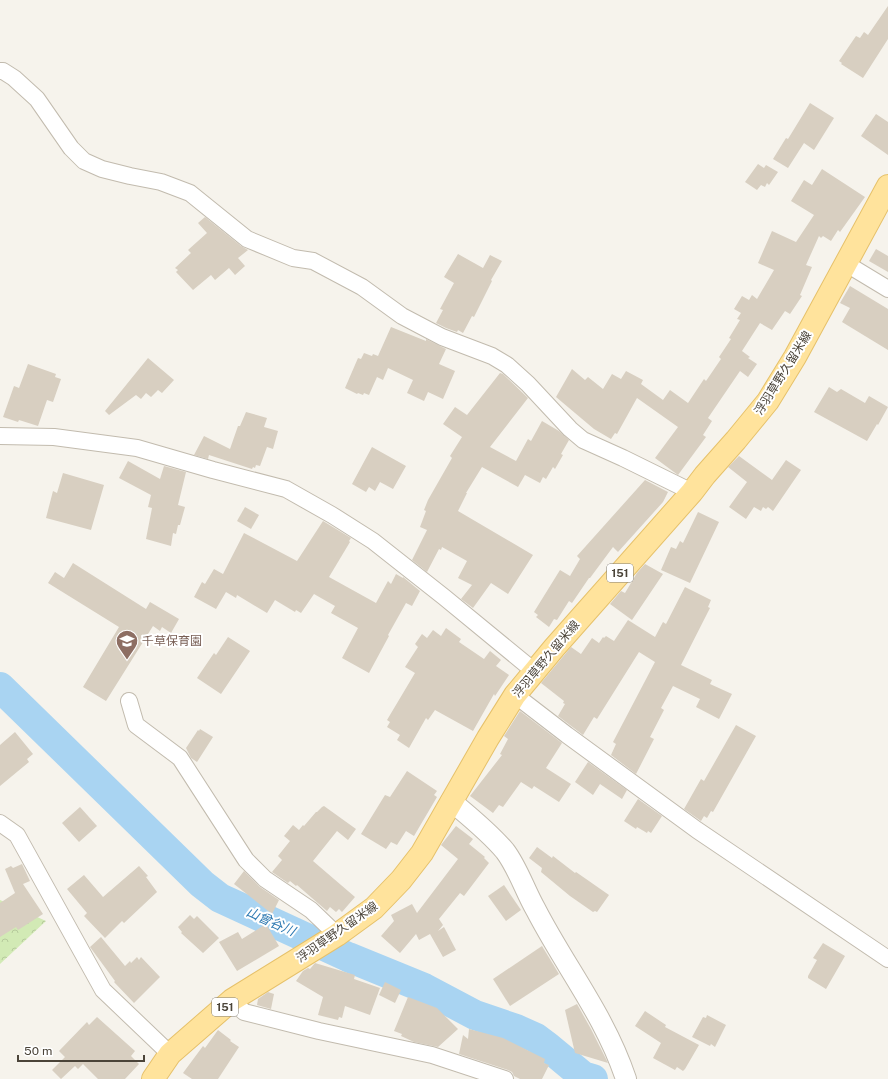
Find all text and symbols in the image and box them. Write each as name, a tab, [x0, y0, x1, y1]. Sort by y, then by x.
street label: 浮羽草野久留米線	[752, 329, 814, 417]
road number: 151	[607, 564, 633, 582]
street label: 浮羽草野久留米線	[510, 618, 582, 700]
school or university icon: 千草保育園	[114, 628, 140, 661]
place label: 千草保育園	[142, 634, 202, 648]
street label: 浮羽草野久留米線	[294, 899, 380, 965]
water label: 山曾谷川	[244, 904, 299, 940]
road number: 151	[212, 998, 238, 1016]
scale bar	[18, 1037, 144, 1063]
text: 50 m	[24, 1044, 52, 1058]

